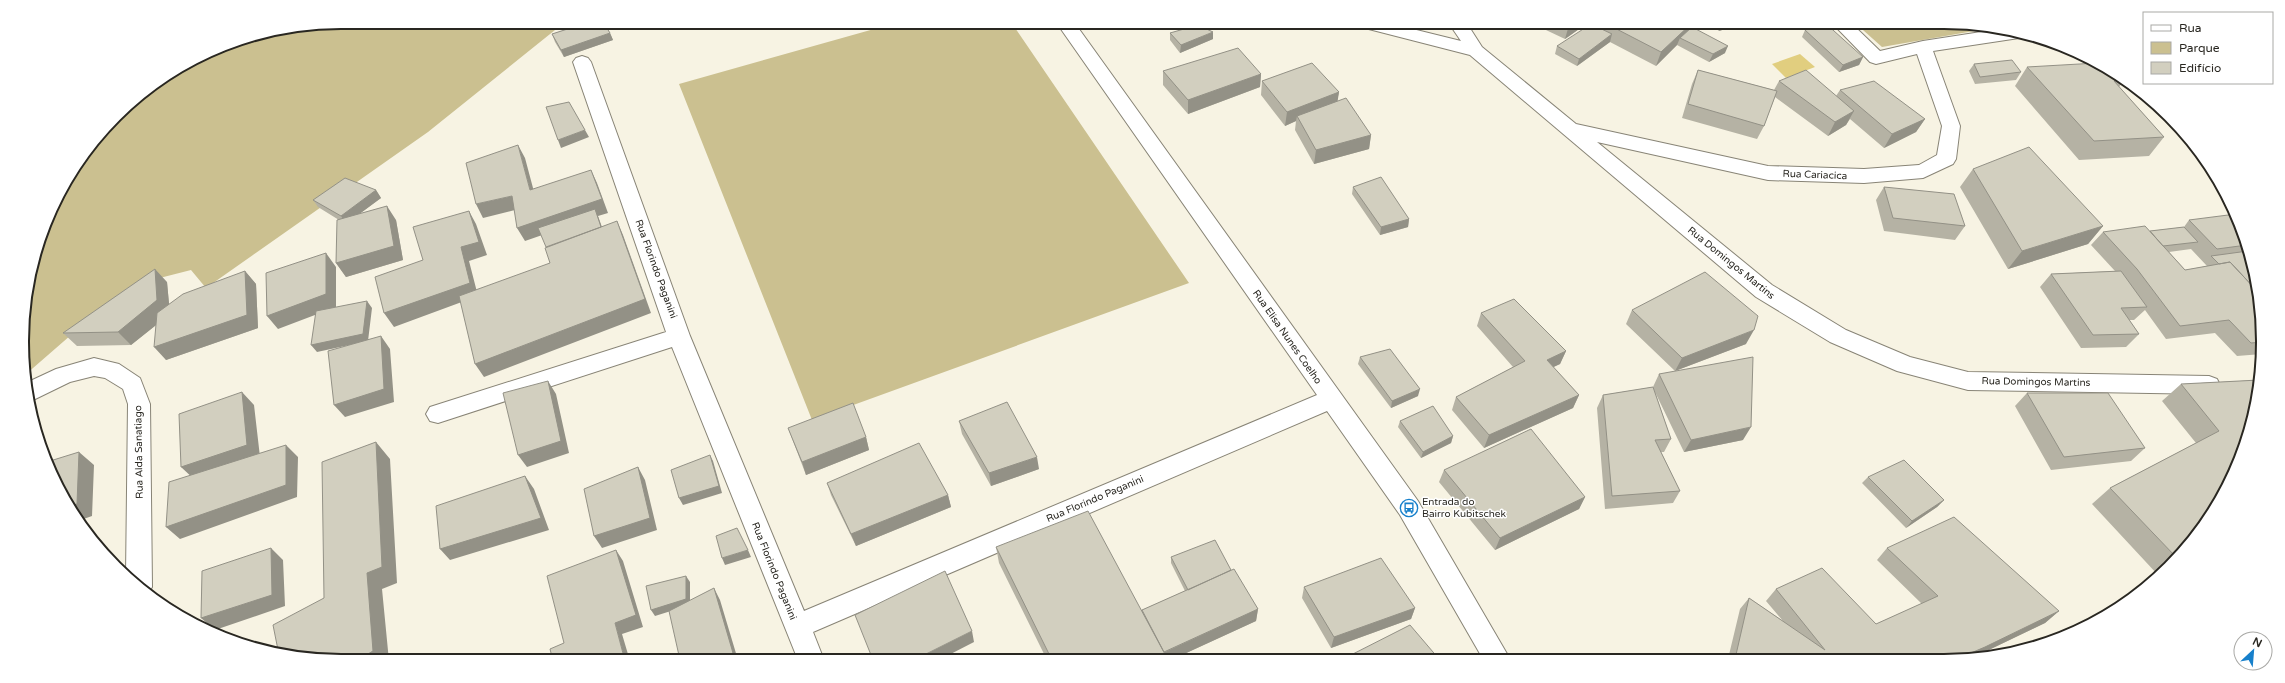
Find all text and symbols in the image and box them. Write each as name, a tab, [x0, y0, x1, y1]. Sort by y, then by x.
legend	[2143, 12, 2273, 84]
text: Rua	[2179, 21, 2202, 35]
text: Parque	[2179, 41, 2220, 55]
text: Edifício	[2179, 61, 2221, 75]
street label: Rua Cariacica	[1782, 168, 1848, 182]
street label: Rua Florindo Paganini	[632, 218, 680, 320]
street label: Rua Domingos Martins	[1685, 224, 1777, 302]
street label: Rua Elisa Nunes Coelho	[1250, 288, 1324, 386]
street label: Rua Domingos Martins	[1982, 375, 2091, 389]
street label: Rua Alda Sanatiago	[132, 405, 146, 499]
street label: Rua Florindo Paganini	[1045, 473, 1145, 525]
place label: Entrada do Bairro Kubitschek	[1422, 496, 1507, 520]
bus stop icon: Entrada do Bairro Kubitschek	[1399, 498, 1419, 518]
street label: Rua Florindo Paganini	[749, 520, 799, 622]
north arrow	[2233, 631, 2273, 671]
text: N	[2250, 635, 2264, 650]

